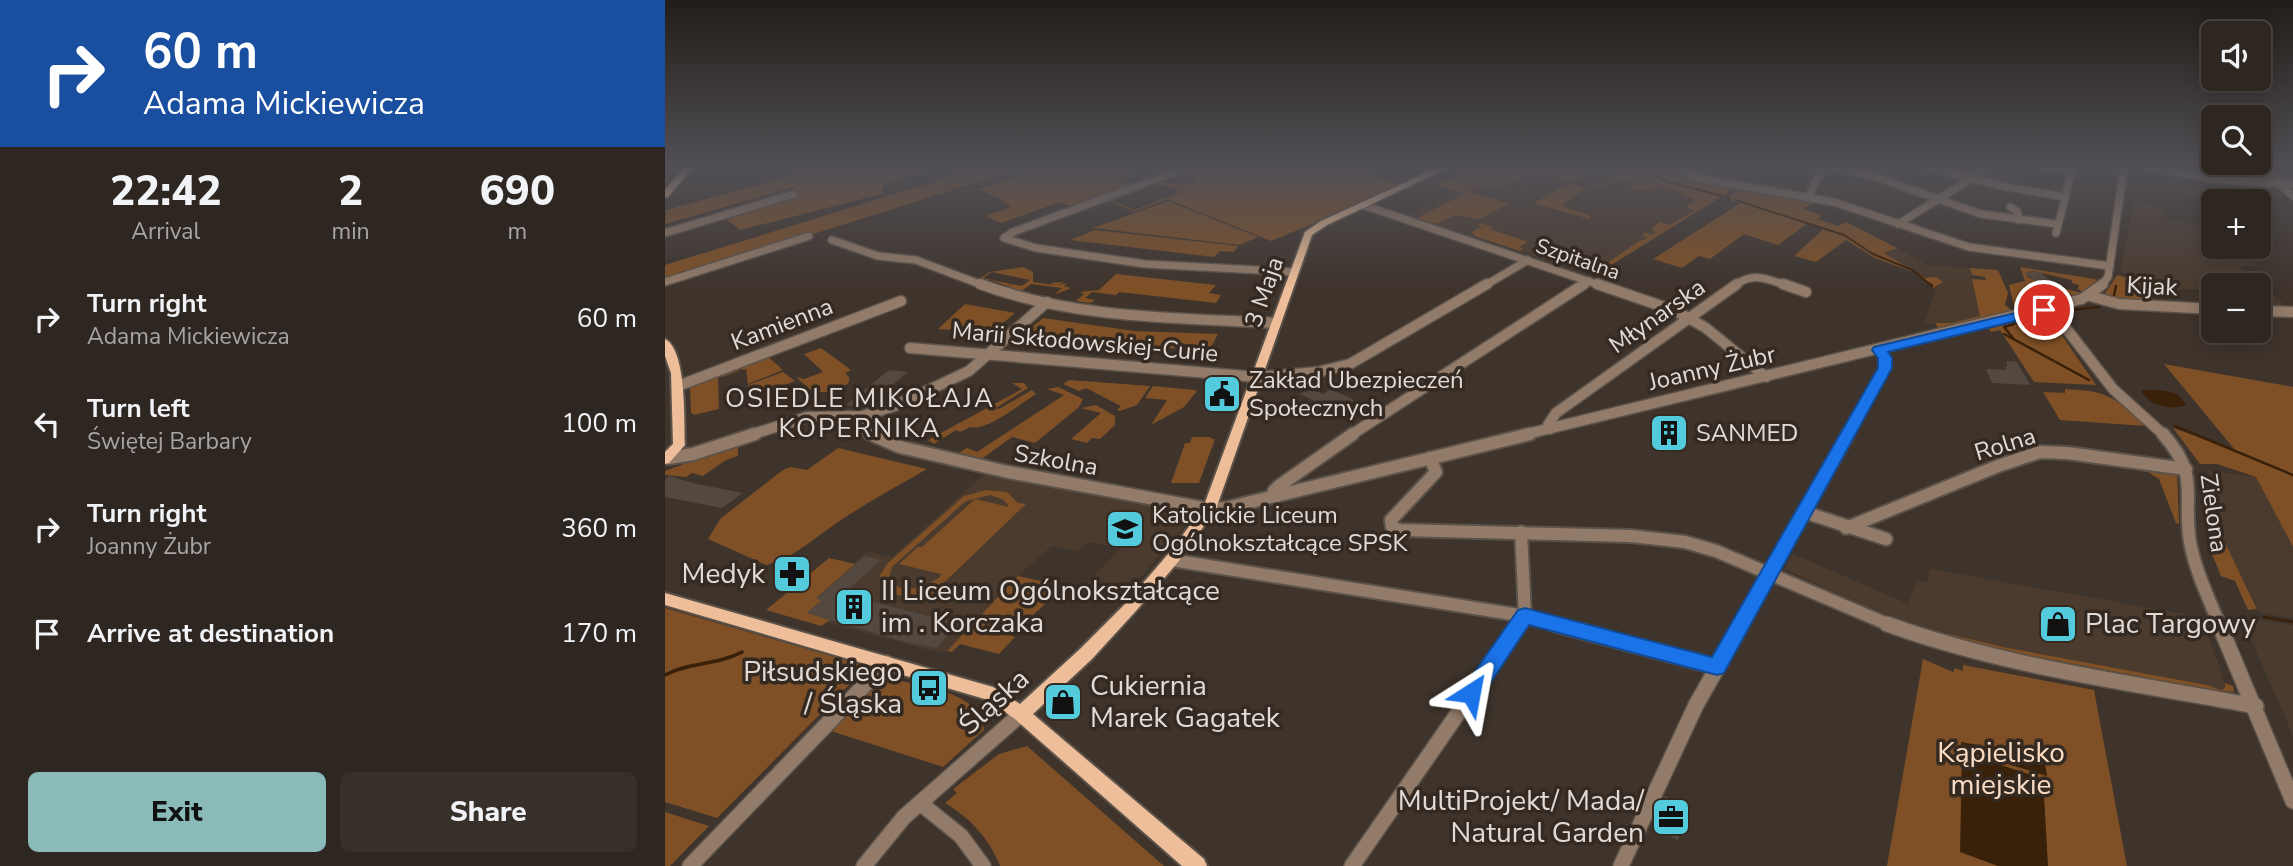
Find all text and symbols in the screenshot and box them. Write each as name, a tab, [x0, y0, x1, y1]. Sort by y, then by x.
text: 60 m	[143, 18, 258, 85]
map controls	[2201, 21, 2271, 343]
button: sound	[2201, 21, 2271, 91]
icon: right	[28, 28, 119, 119]
text: Adama Mickiewicza	[143, 82, 425, 125]
button: search	[2201, 105, 2271, 175]
text: 22:42	[110, 163, 222, 220]
text: 2	[338, 163, 363, 220]
text: 690	[480, 163, 555, 220]
button: +	[2201, 189, 2271, 259]
text: Arrival	[131, 216, 200, 247]
text: min	[332, 216, 370, 247]
text: m	[507, 216, 527, 247]
street label: Szpitalna	[1532, 232, 1624, 286]
street label: 3 Maja	[1237, 253, 1291, 331]
street label: Kijak	[2126, 269, 2179, 303]
street label: Młynarska	[1603, 271, 1711, 361]
button: −	[2201, 273, 2271, 343]
pin	[2014, 280, 2074, 340]
text: Turn right	[87, 286, 206, 321]
street label: Kamienna	[727, 290, 837, 358]
icon: arrive	[2025, 291, 2063, 329]
icon: right	[28, 300, 66, 338]
text: 60 m	[577, 301, 637, 336]
street label: Marii Skłodowskiej-Curie	[950, 314, 1220, 370]
text: Adama Mickiewicza	[87, 321, 290, 352]
street label: Joanny Żubr	[1644, 338, 1779, 398]
place label: Zakład Ubezpieczeń Społecznych	[1249, 364, 1464, 424]
public building icon: Zakład Ubezpieczeń Społecznych	[1201, 373, 1243, 415]
district label: OSIEDLE MIKOŁAJA KOPERNIKA	[725, 381, 995, 446]
text: Turn left	[87, 391, 190, 426]
icon: left	[28, 405, 66, 443]
text: 100 m	[561, 406, 637, 441]
building icon: SANMED	[1648, 412, 1690, 454]
place label: SANMED	[1696, 417, 1798, 449]
street label: Rolna	[1970, 420, 2040, 468]
text: Świętej Barbary	[87, 426, 252, 457]
street label: Szkolna	[1012, 437, 1100, 483]
street label: Zielona	[2193, 472, 2235, 554]
text: Turn right	[87, 496, 206, 531]
place label: Katolickie Liceum Ogólnokształcące SPSK	[1152, 499, 1409, 559]
school or university icon: Katolickie Liceum Ogólnokształcące SPSK	[1104, 508, 1146, 550]
icon: right	[28, 510, 66, 548]
text: 360 m	[561, 511, 637, 546]
text: Joanny Żubr	[87, 531, 211, 562]
pharmacy icon: Medyk	[771, 553, 813, 595]
place label: Medyk	[681, 555, 766, 593]
place label: II Liceum Ogólnokształcące im . Korczaka	[881, 572, 1220, 642]
building icon: II Liceum Ogólnokształcące im . Korczaka	[833, 586, 875, 628]
shop icon: Plac Targowy	[2037, 603, 2079, 645]
place label: Plac Targowy	[2085, 605, 2256, 643]
icon: arrive	[28, 615, 66, 653]
text: Arrive at destination	[87, 616, 334, 651]
text: 170 m	[561, 616, 637, 651]
place label: Piłsudskiego / Śląska	[743, 653, 902, 723]
position arrow	[1434, 656, 1508, 730]
street label: Śląska	[951, 660, 1037, 744]
bus stop icon: Piłsudskiego / Śląska	[908, 667, 950, 709]
place label: Cukiernia Marek Gagatek	[1090, 667, 1281, 737]
shop icon: Cukiernia Marek Gagatek	[1042, 681, 1084, 723]
park label: Kąpielisko miejskie	[1937, 734, 2065, 804]
button: Exit	[28, 772, 326, 852]
button: Share	[340, 772, 637, 852]
place label: MultiProjekt/ Mada/ Natural Garden	[1398, 782, 1645, 852]
office icon: MultiProjekt/ Mada/ Natural Garden	[1650, 796, 1692, 838]

